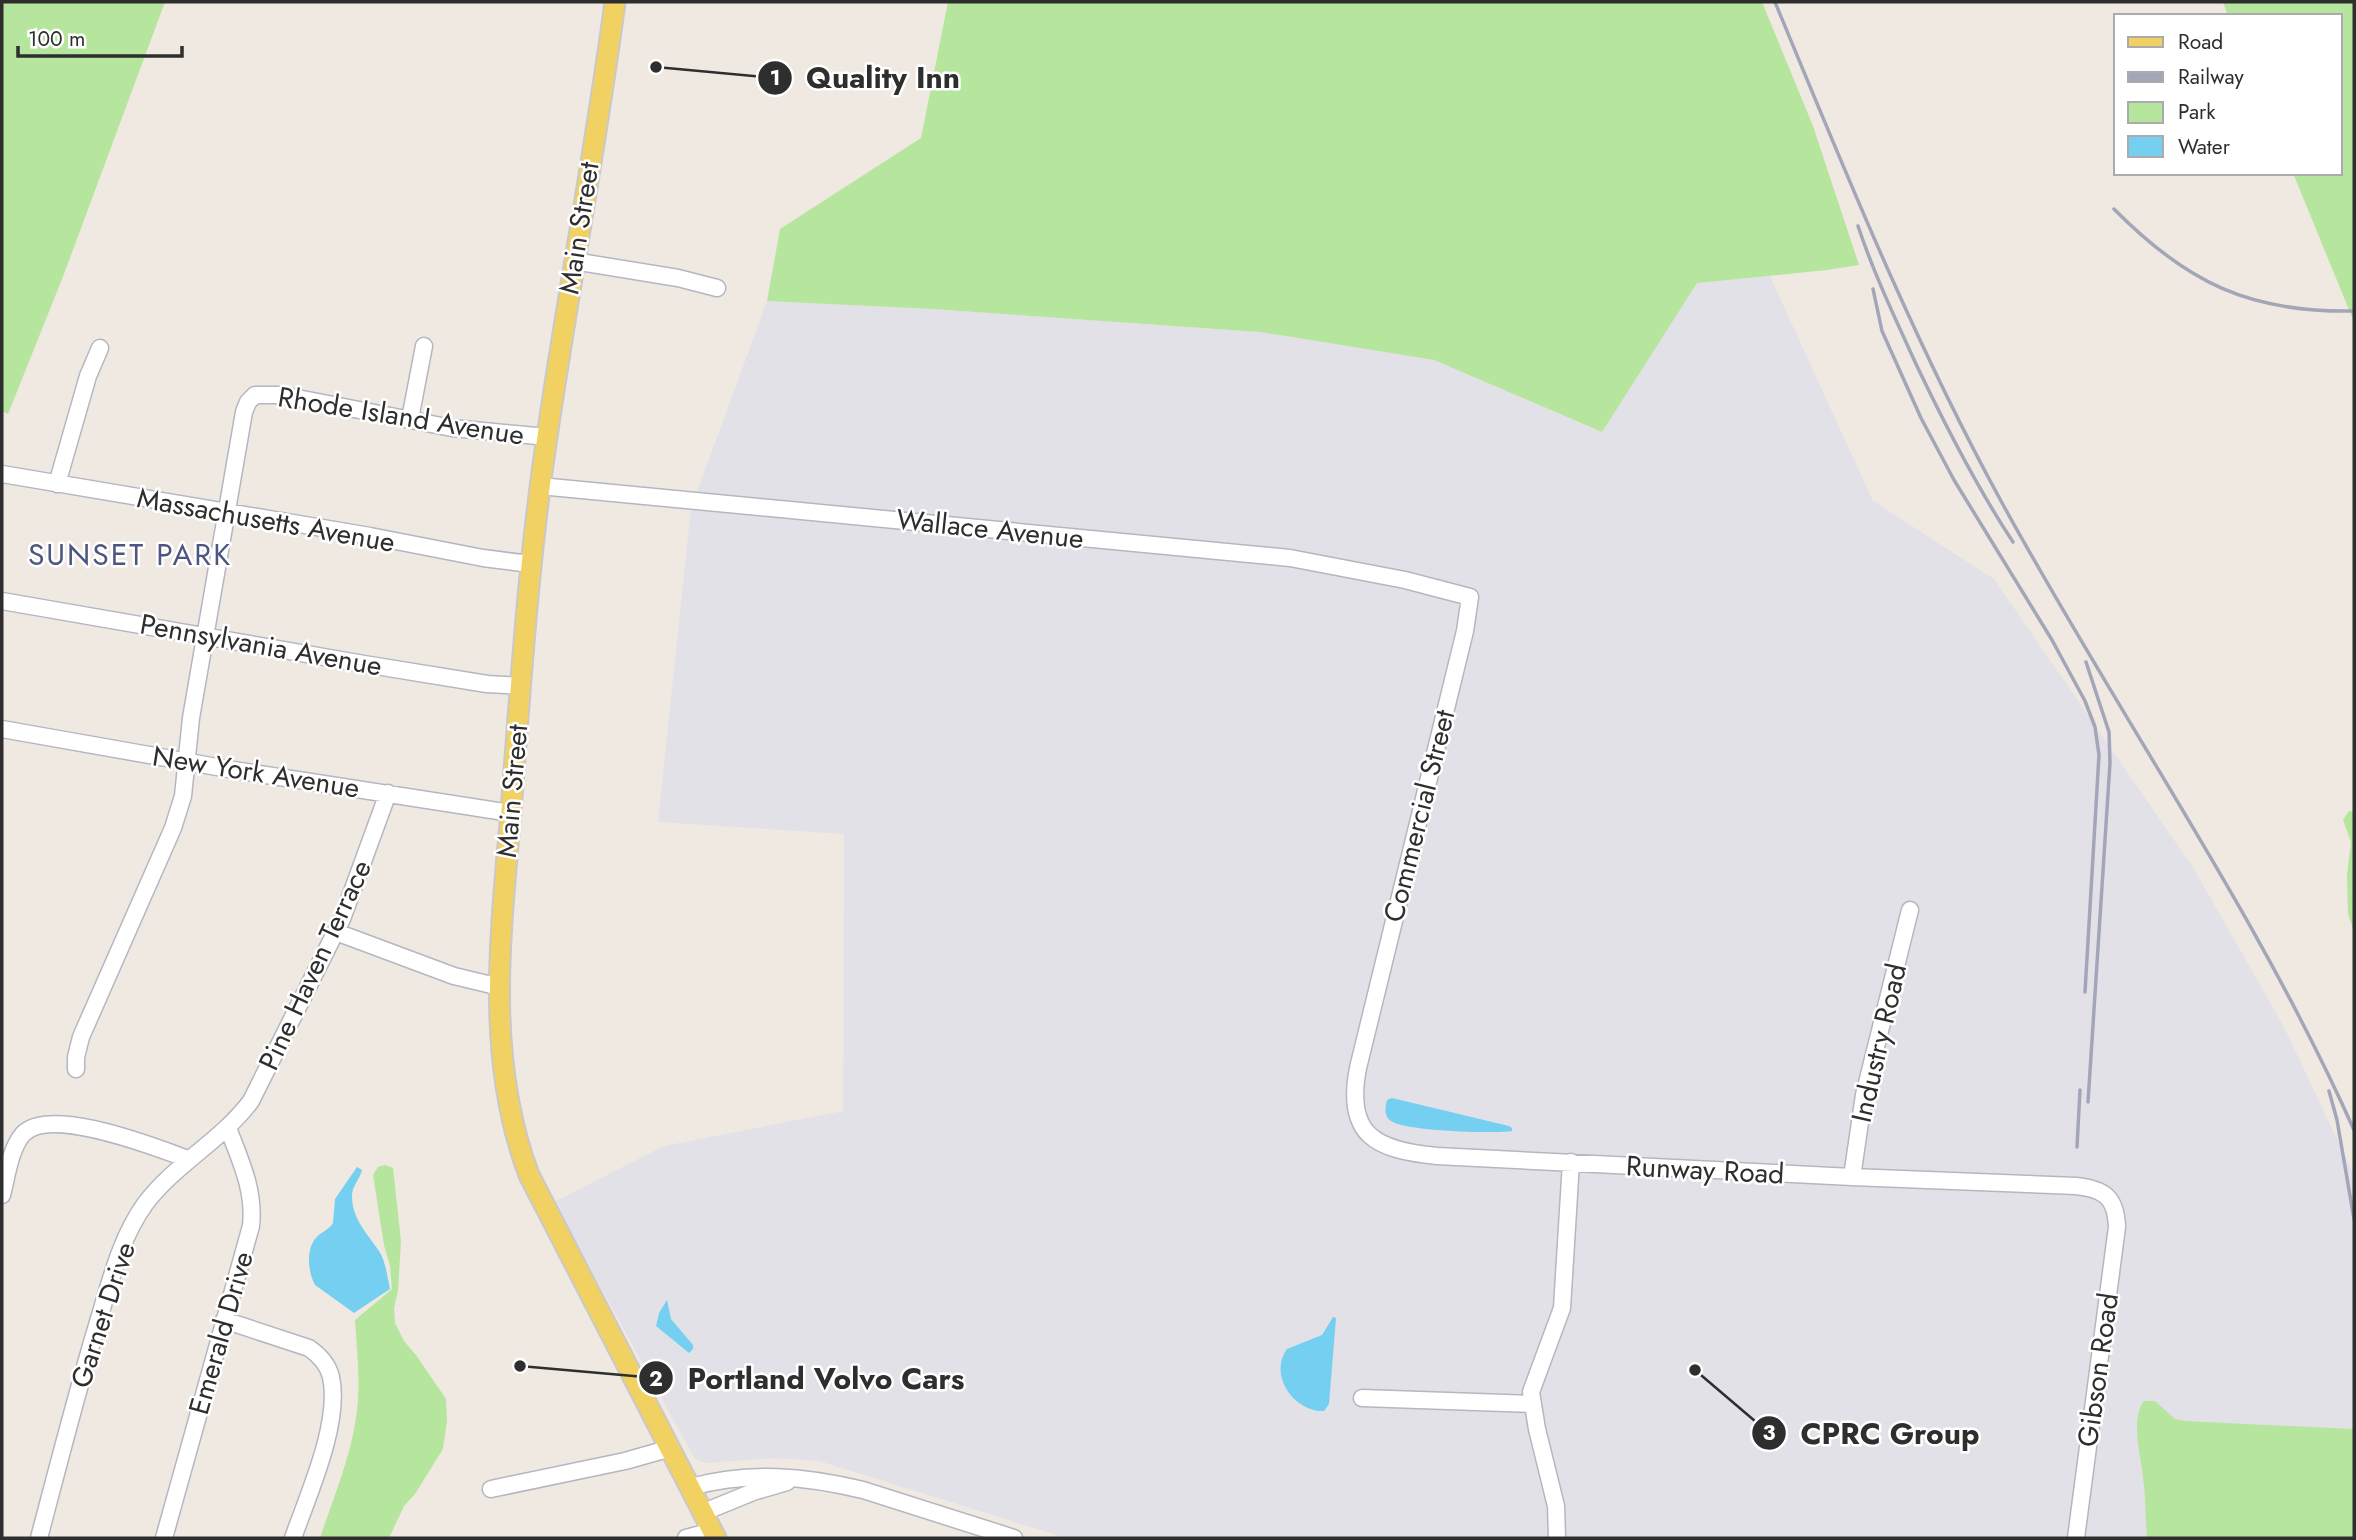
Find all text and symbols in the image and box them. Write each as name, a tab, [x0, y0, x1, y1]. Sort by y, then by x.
scale bar	[18, 14, 182, 58]
legend	[2114, 14, 2342, 175]
text: 100 m	[28, 24, 85, 54]
text: Road	[2178, 27, 2223, 57]
callout: Quality Inn	[757, 52, 974, 103]
text: Quality Inn	[806, 56, 960, 99]
text: Railway	[2178, 62, 2244, 92]
text: 1	[770, 63, 780, 93]
text: Park	[2178, 97, 2216, 127]
text: Water	[2178, 132, 2231, 162]
street label: Main Street	[548, 159, 610, 297]
street label: Rhode Island Avenue	[275, 376, 527, 456]
street label: Massachusetts Avenue	[134, 477, 398, 563]
street label: Wallace Avenue	[894, 499, 1086, 559]
district label: SUNSET PARK	[28, 533, 232, 576]
street label: Pennsylvania Avenue	[137, 604, 385, 686]
street label: Commercial Street	[1373, 705, 1465, 927]
street label: Main Street	[486, 723, 538, 859]
street label: New York Avenue	[150, 735, 362, 809]
street label: Pine Haven Terrace	[248, 853, 382, 1077]
street label: Industry Road	[1841, 960, 1917, 1126]
street label: Runway Road	[1625, 1145, 1785, 1195]
street label: Garnet Drive	[60, 1237, 146, 1393]
street label: Emerald Drive	[178, 1247, 264, 1419]
street label: Gibson Road	[2067, 1290, 2129, 1450]
callout: Portland Volvo Cars	[638, 1353, 978, 1404]
text: Portland Volvo Cars	[687, 1357, 965, 1400]
text: 2	[649, 1364, 663, 1394]
callout: CPRC Group	[1751, 1408, 1993, 1459]
text: CPRC Group	[1801, 1412, 1979, 1455]
text: 3	[1762, 1418, 1776, 1448]

